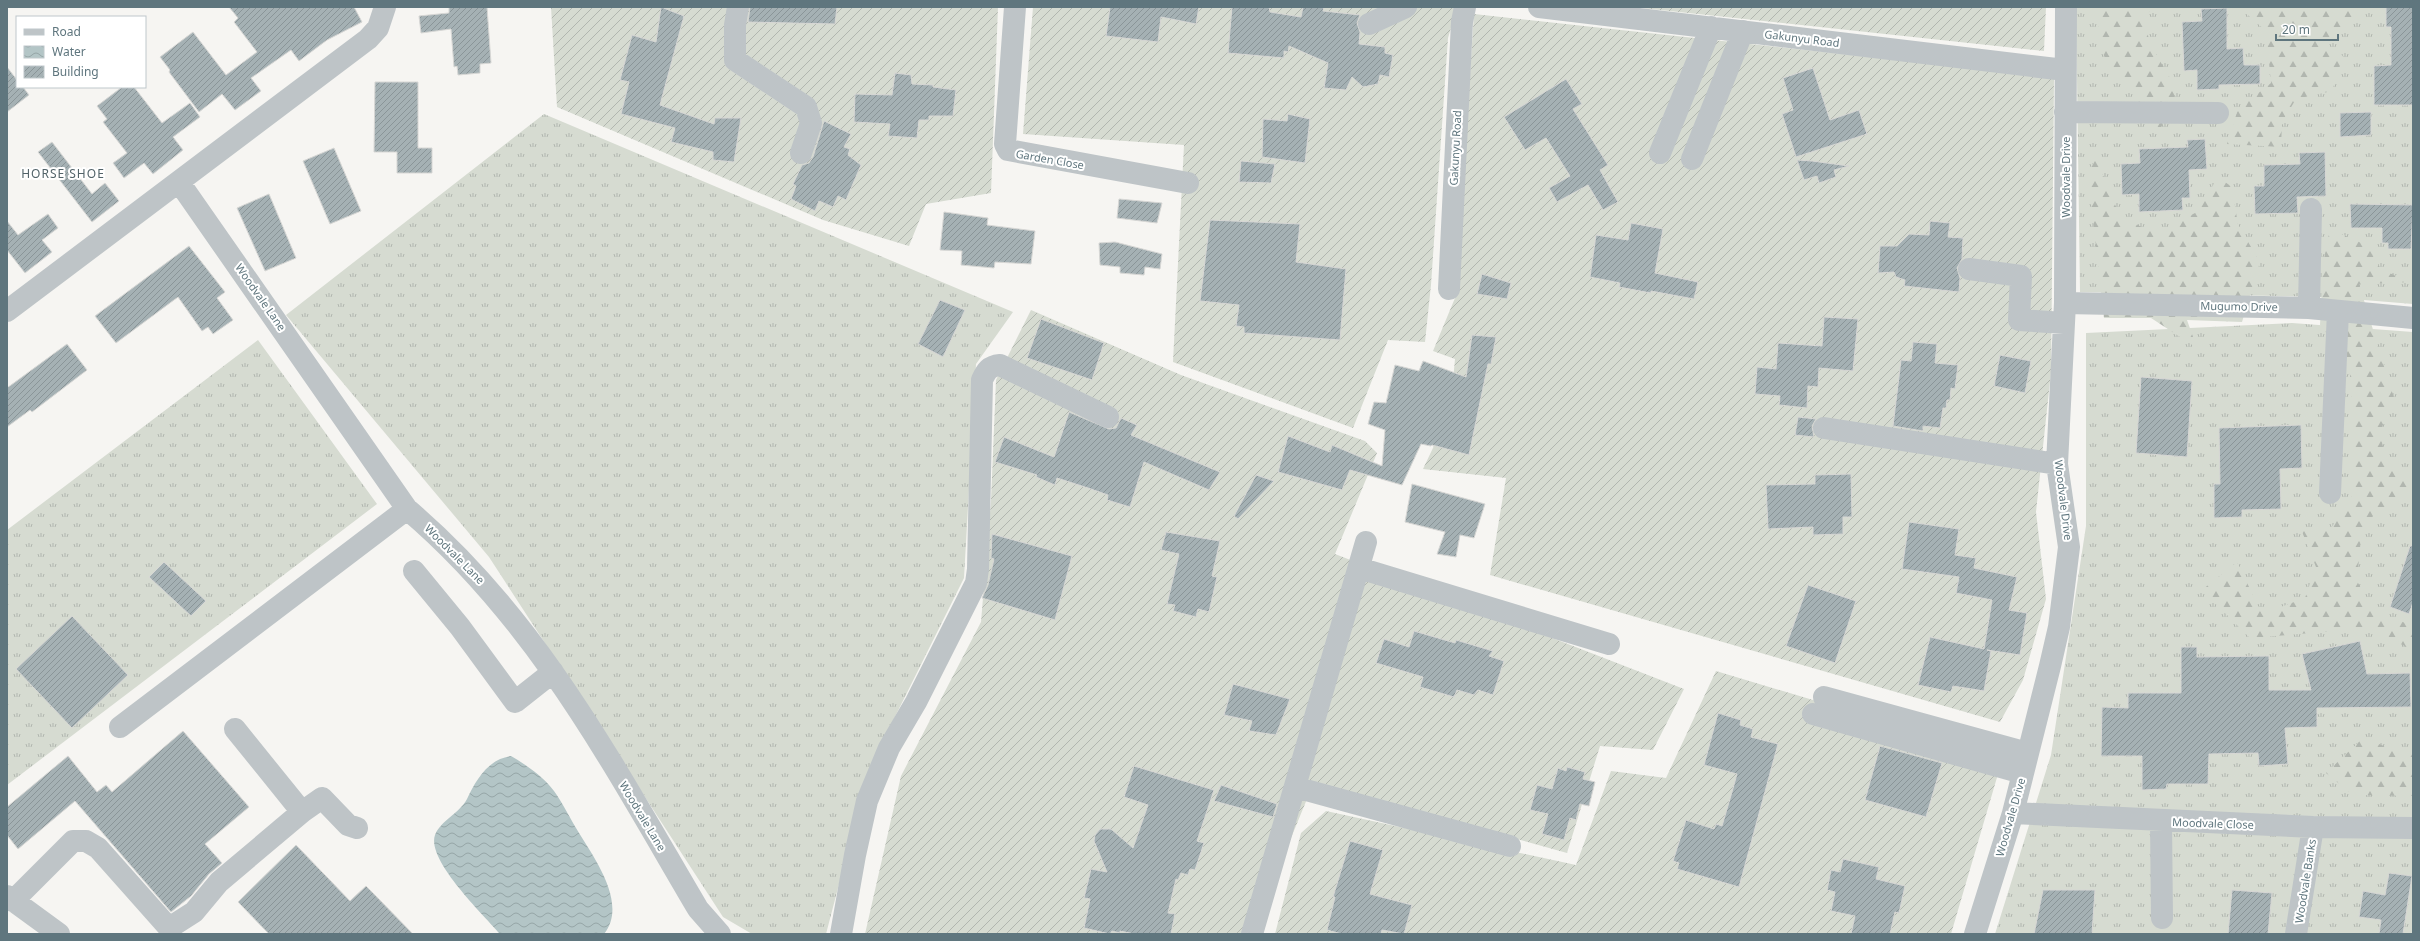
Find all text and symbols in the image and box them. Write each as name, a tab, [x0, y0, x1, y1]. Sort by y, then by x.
legend	[16, 16, 146, 88]
scale bar	[2276, 16, 2338, 42]
text: 20 m	[2282, 21, 2310, 38]
text: Road	[52, 23, 81, 40]
street label: Gakunyu Road	[1764, 26, 1840, 50]
text: Water	[52, 43, 86, 60]
text: Building	[52, 63, 99, 80]
street label: Gakunyu Road	[1446, 110, 1464, 186]
street label: Woodvale Drive	[2058, 137, 2073, 217]
street label: Garden Close	[1015, 146, 1085, 172]
district label: HORSE SHOE	[21, 165, 105, 182]
street label: Woodvale Lane	[232, 260, 290, 334]
street label: Mugumo Drive	[2200, 298, 2278, 314]
street label: Woodvale Drive	[2052, 459, 2076, 541]
street label: Woodvale Lane	[422, 521, 488, 587]
street label: Woodvale Drive	[1992, 776, 2028, 858]
street label: Woodvale Lane	[616, 778, 670, 854]
street label: Moodvale Close	[2172, 814, 2254, 832]
street label: Woodvale Banks	[2291, 838, 2319, 924]

